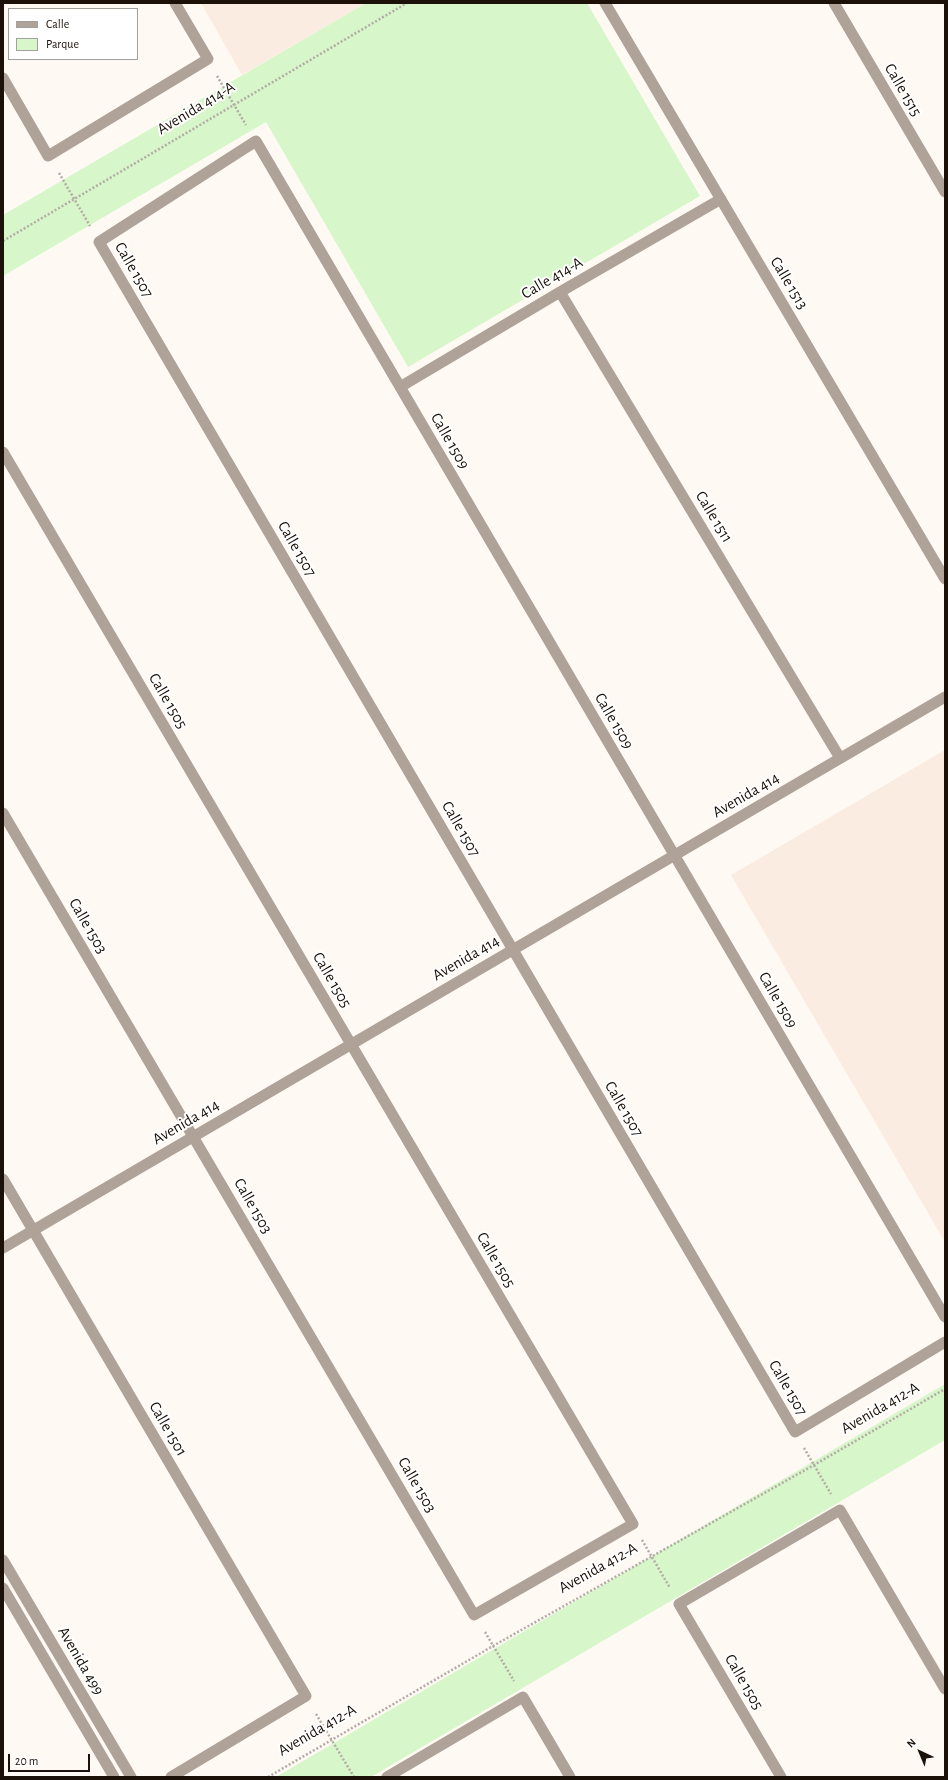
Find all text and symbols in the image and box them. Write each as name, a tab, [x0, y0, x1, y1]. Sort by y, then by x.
legend	[8, 8, 138, 60]
text: Calle	[46, 18, 69, 30]
text: Parque	[46, 38, 79, 50]
street label: Calle 1515	[880, 60, 926, 120]
street label: Avenida 414-A	[154, 77, 238, 139]
street label: Calle 1507	[110, 239, 158, 301]
street label: Calle 414-A	[518, 253, 586, 303]
street label: Calle 1513	[766, 253, 812, 313]
street label: Calle 1509	[426, 409, 474, 473]
street label: Calle 1511	[691, 488, 737, 546]
street label: Calle 1507	[273, 518, 321, 580]
street label: Calle 1505	[144, 670, 192, 732]
street label: Calle 1509	[590, 689, 638, 753]
street label: Avenida 414	[709, 768, 783, 822]
street label: Calle 1507	[437, 798, 485, 860]
street label: Calle 1503	[64, 895, 112, 957]
street label: Avenida 414	[429, 931, 503, 985]
street label: Calle 1505	[308, 949, 356, 1011]
street label: Calle 1509	[754, 968, 802, 1032]
street label: Calle 1507	[600, 1078, 648, 1140]
street label: Avenida 414	[149, 1095, 223, 1149]
street label: Calle 1503	[229, 1175, 277, 1237]
street label: Calle 1505	[472, 1229, 520, 1291]
street label: Calle 1507	[764, 1357, 812, 1419]
street label: Avenida 412-A	[837, 1378, 923, 1438]
street label: Calle 1501	[145, 1398, 191, 1460]
street label: Calle 1503	[393, 1454, 441, 1516]
street label: Avenida 412-A	[555, 1538, 641, 1598]
street label: Avenida 499	[54, 1623, 108, 1699]
street label: Calle 1505	[720, 1651, 768, 1713]
street label: Avenida 412-A	[274, 1700, 360, 1760]
north arrow	[900, 1732, 940, 1772]
text: N	[905, 1736, 918, 1750]
scale bar	[10, 1746, 92, 1772]
text: 20 m	[15, 1755, 38, 1767]

